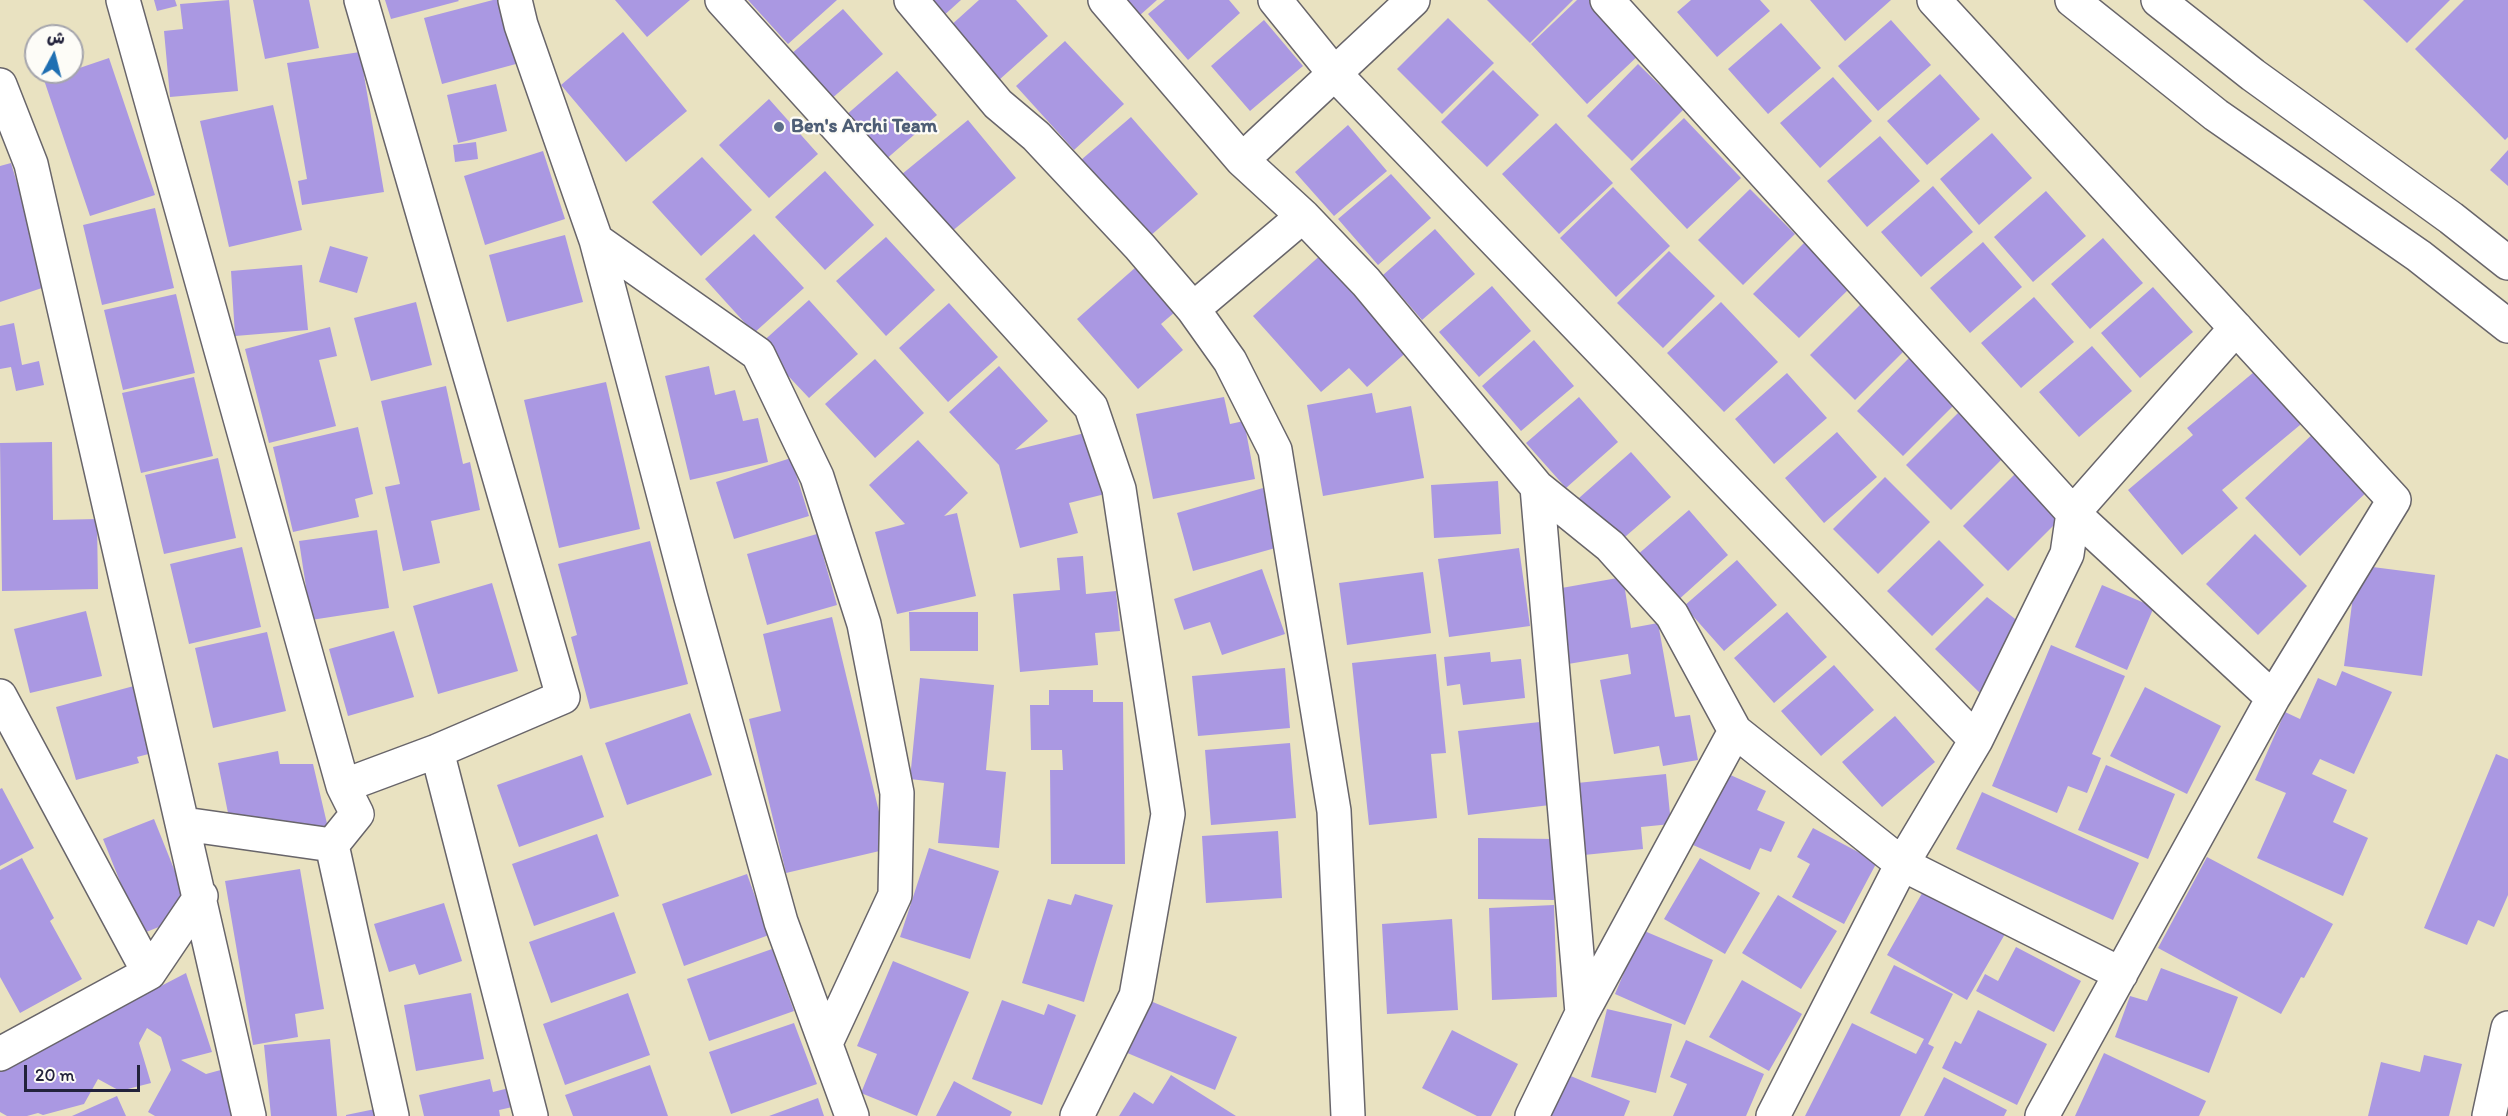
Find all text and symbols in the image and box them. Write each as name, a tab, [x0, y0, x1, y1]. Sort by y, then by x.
north arrow	[24, 24, 84, 84]
text: ش	[46, 27, 66, 48]
place label: Ben's Archi Team	[791, 115, 937, 139]
marker: Ben's Archi Team	[772, 120, 786, 134]
scale bar	[27, 1053, 142, 1091]
text: 20 m	[35, 1064, 75, 1086]

